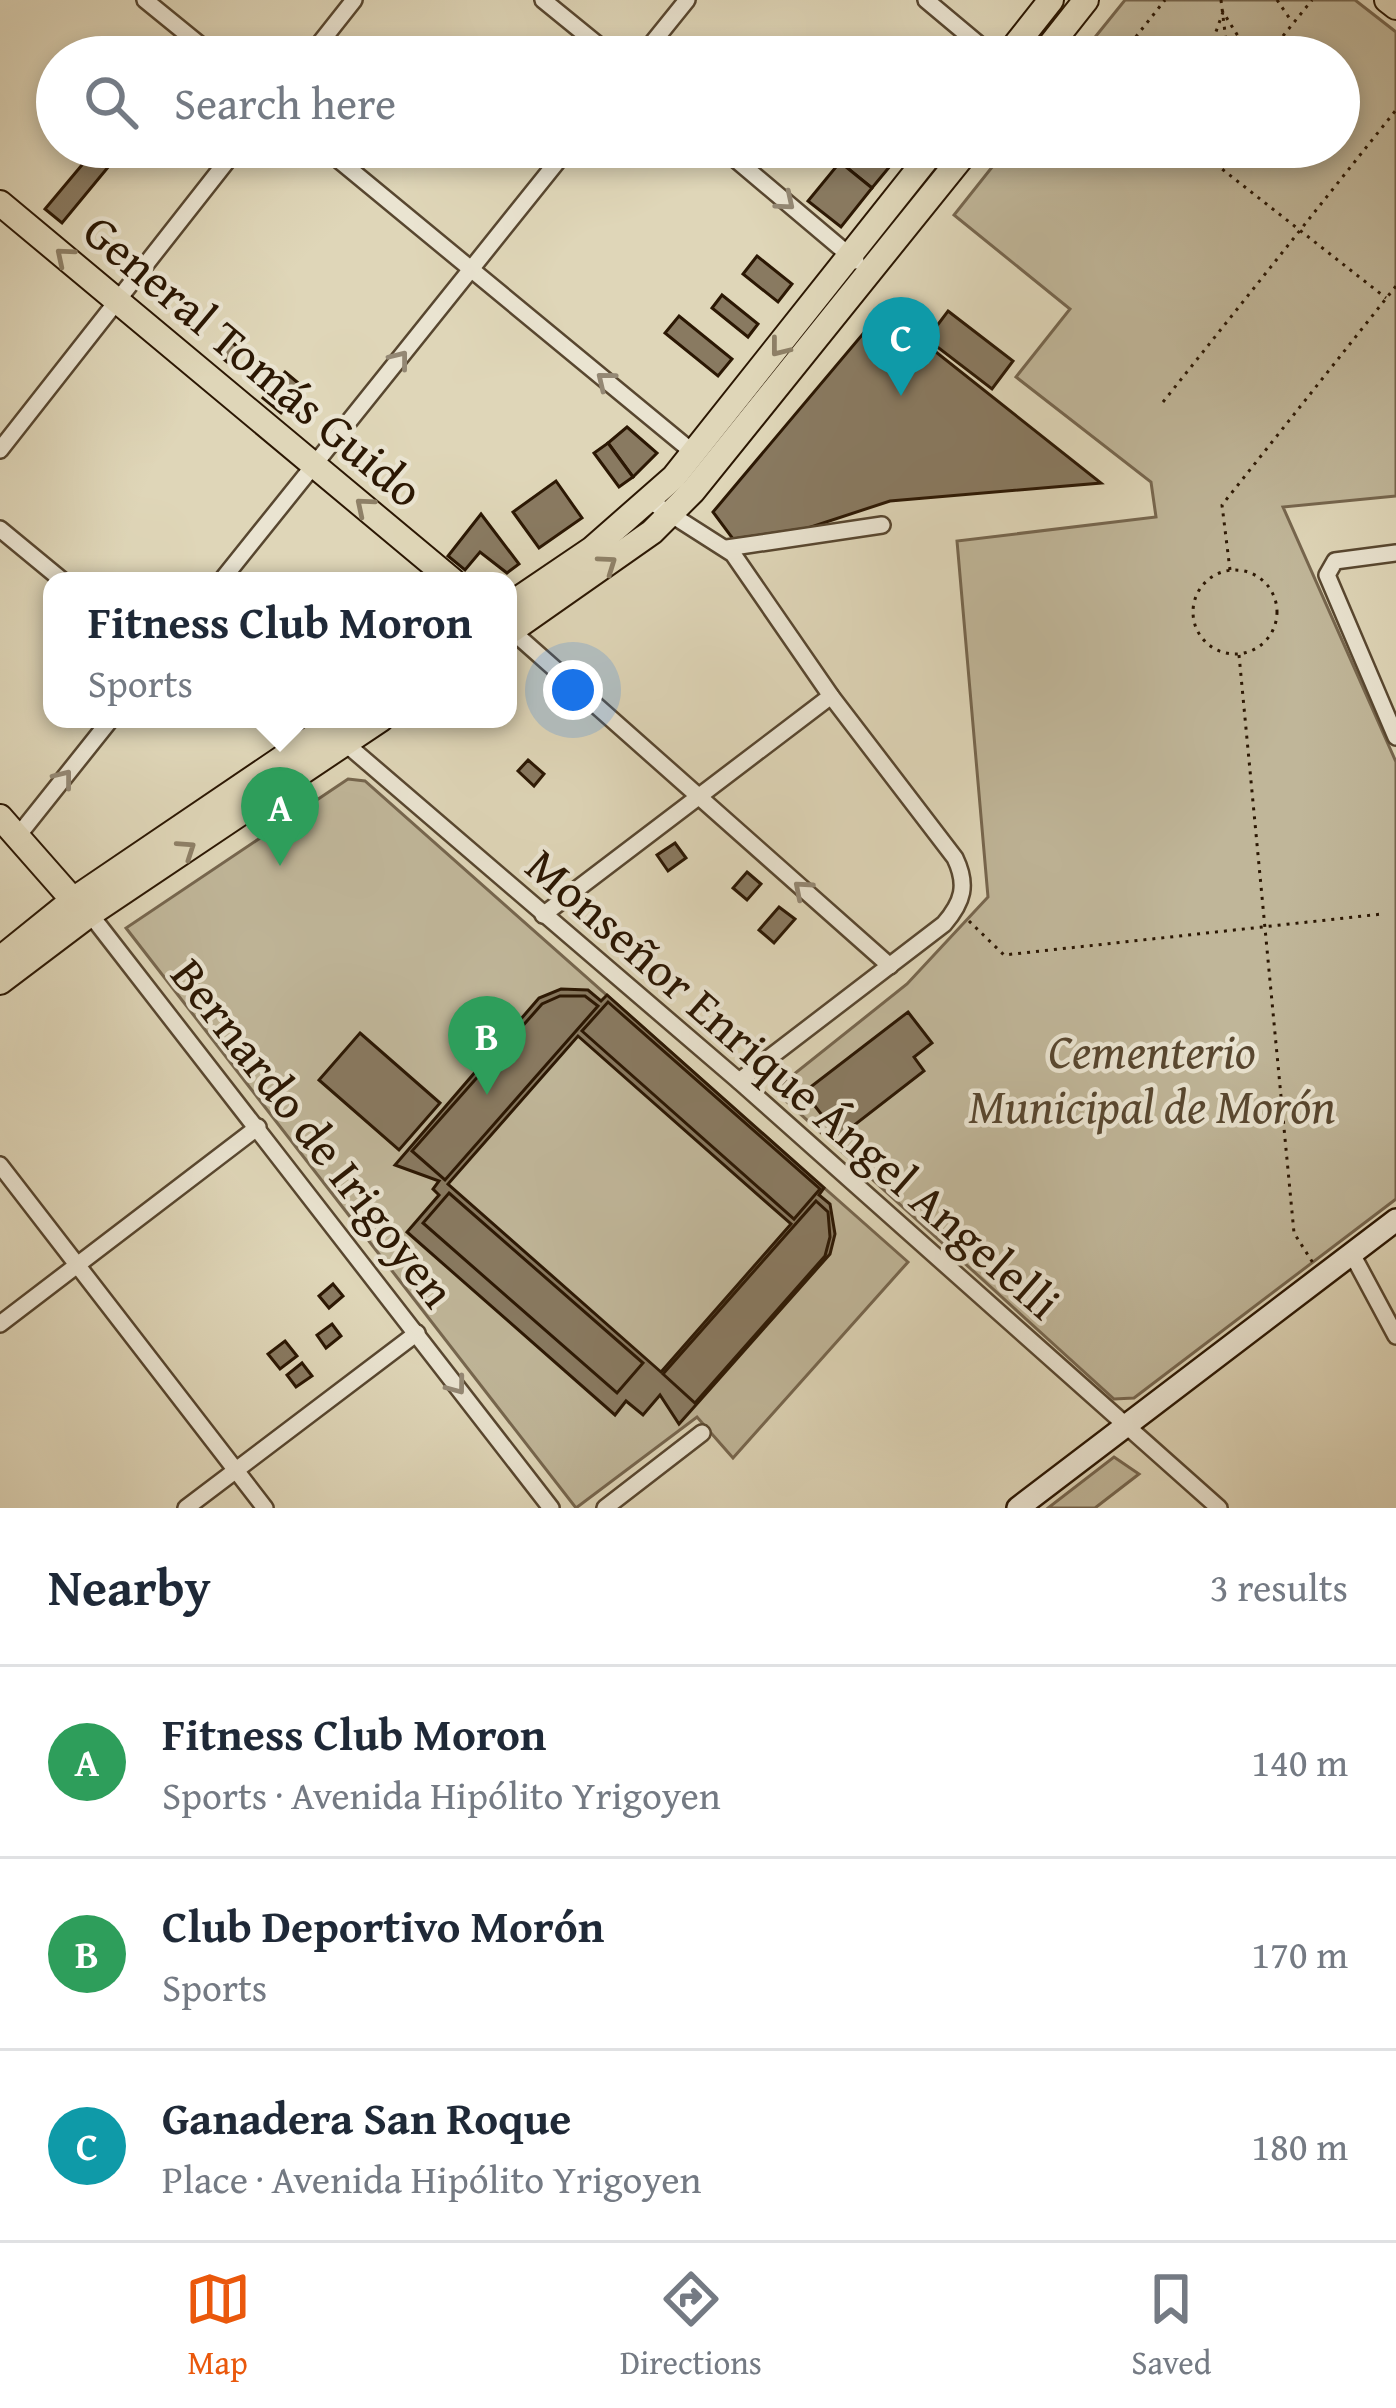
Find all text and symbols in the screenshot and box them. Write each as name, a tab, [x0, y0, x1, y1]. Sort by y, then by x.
search box	[36, 36, 1360, 168]
icon: search	[78, 69, 144, 135]
text: Search here	[174, 70, 396, 135]
one-way arrow	[772, 187, 794, 209]
street label: General Tomás Guido	[68, 196, 440, 524]
one-way arrow	[56, 249, 78, 270]
pin: C	[862, 297, 940, 396]
one-way arrow	[772, 335, 793, 357]
one-way arrow	[386, 350, 407, 372]
one-way arrow	[596, 372, 618, 394]
one-way arrow	[356, 498, 378, 520]
one-way arrow	[595, 556, 617, 578]
popup	[43, 572, 517, 728]
text: Fitness Club Moron	[88, 589, 472, 654]
text: Sports	[88, 654, 193, 711]
your location	[543, 660, 603, 720]
pin: A	[241, 767, 319, 866]
one-way arrow	[50, 770, 71, 792]
street label: Monseñor Enrique Ángel Angelelli	[511, 830, 1077, 1336]
one-way arrow	[174, 841, 196, 863]
one-way arrow	[794, 882, 816, 903]
street label: Bernardo de Irigoyen	[155, 942, 473, 1322]
pin: B	[448, 996, 526, 1095]
park label: Cementerio Municipal de Morón	[969, 1015, 1335, 1141]
one-way arrow	[443, 1373, 465, 1395]
text: Nearby	[48, 1549, 211, 1624]
text: 3 results	[1210, 1558, 1348, 1615]
text: Fitness Club Moron	[162, 1701, 546, 1766]
text: A	[75, 1733, 99, 1790]
text: 140 m	[1251, 1733, 1348, 1790]
text: Sports · Avenida Hipólito Yrigoyen	[162, 1766, 721, 1823]
text: Club Deportivo Morón	[162, 1893, 604, 1958]
text: B	[75, 1925, 99, 1982]
text: 170 m	[1251, 1925, 1348, 1982]
text: Sports	[162, 1958, 267, 2015]
text: Ganadera San Roque	[162, 2085, 571, 2150]
text: C	[76, 2117, 98, 2174]
text: 180 m	[1251, 2117, 1348, 2174]
text: Place · Avenida Hipólito Yrigoyen	[162, 2150, 701, 2207]
tab: Map	[185, 2266, 251, 2386]
tab: Directions	[620, 2266, 762, 2386]
tab: Saved	[1131, 2266, 1211, 2386]

